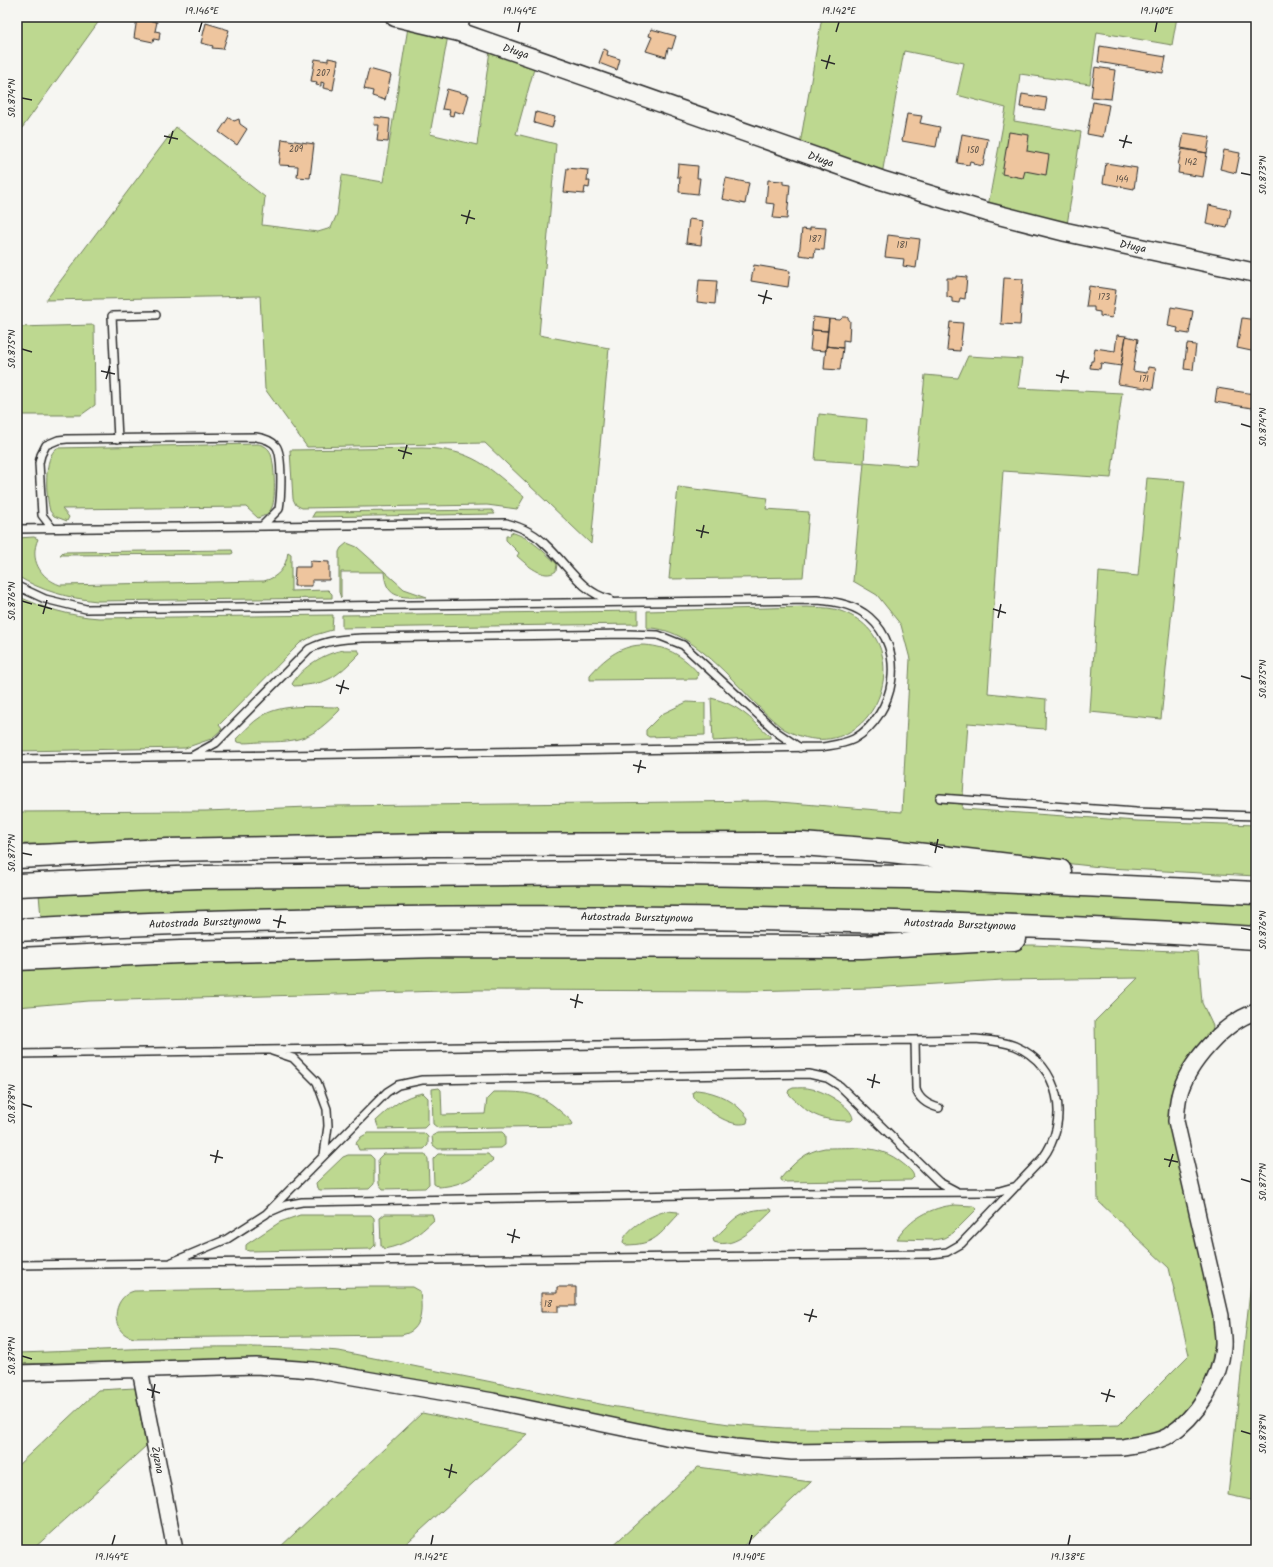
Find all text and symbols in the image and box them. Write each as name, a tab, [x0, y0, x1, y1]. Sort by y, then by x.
text: 19.146°E	[185, 3, 220, 19]
text: 19.144°E	[503, 3, 538, 19]
text: 19.142°E	[822, 3, 857, 19]
text: 19.140°E	[1140, 3, 1175, 19]
street label: Długa	[500, 39, 531, 65]
house number: 207	[316, 66, 331, 81]
text: 50.874°N	[4, 78, 20, 118]
house number: 209	[289, 142, 304, 157]
house number: 150	[967, 143, 980, 158]
street label: Długa	[805, 147, 836, 173]
house number: 142	[1184, 155, 1198, 170]
text: 50.873°N	[1255, 155, 1271, 195]
house number: 144	[1116, 172, 1128, 187]
house number: 187	[809, 232, 822, 247]
street label: Długa	[1118, 235, 1148, 259]
house number: 181	[896, 238, 908, 253]
house number: 173	[1098, 290, 1110, 305]
text: 50.875°N	[4, 329, 20, 368]
house number: 171	[1139, 372, 1149, 387]
text: 50.874°N	[1255, 407, 1271, 447]
text: 50.876°N	[4, 581, 20, 621]
text: 50.875°N	[1255, 659, 1271, 698]
text: 50.877°N	[4, 834, 20, 872]
street label: Autostrada Bursztynowa	[581, 908, 693, 928]
text: 50.876°N	[1255, 910, 1271, 950]
street label: Autostrada Bursztynowa	[149, 912, 261, 934]
street label: Autostrada Bursztynowa	[904, 914, 1016, 936]
text: 50.878°N	[4, 1084, 20, 1124]
text: 50.877°N	[1255, 1163, 1271, 1201]
house number: 18	[544, 1297, 553, 1312]
text: 50.879°N	[4, 1337, 20, 1375]
text: 50.878°N	[1255, 1414, 1271, 1454]
street label: Żyzna	[146, 1445, 169, 1476]
text: 19.144°E	[95, 1549, 130, 1565]
text: 19.142°E	[414, 1549, 449, 1565]
text: 19.140°E	[732, 1549, 767, 1565]
text: 19.138°E	[1051, 1549, 1086, 1565]

